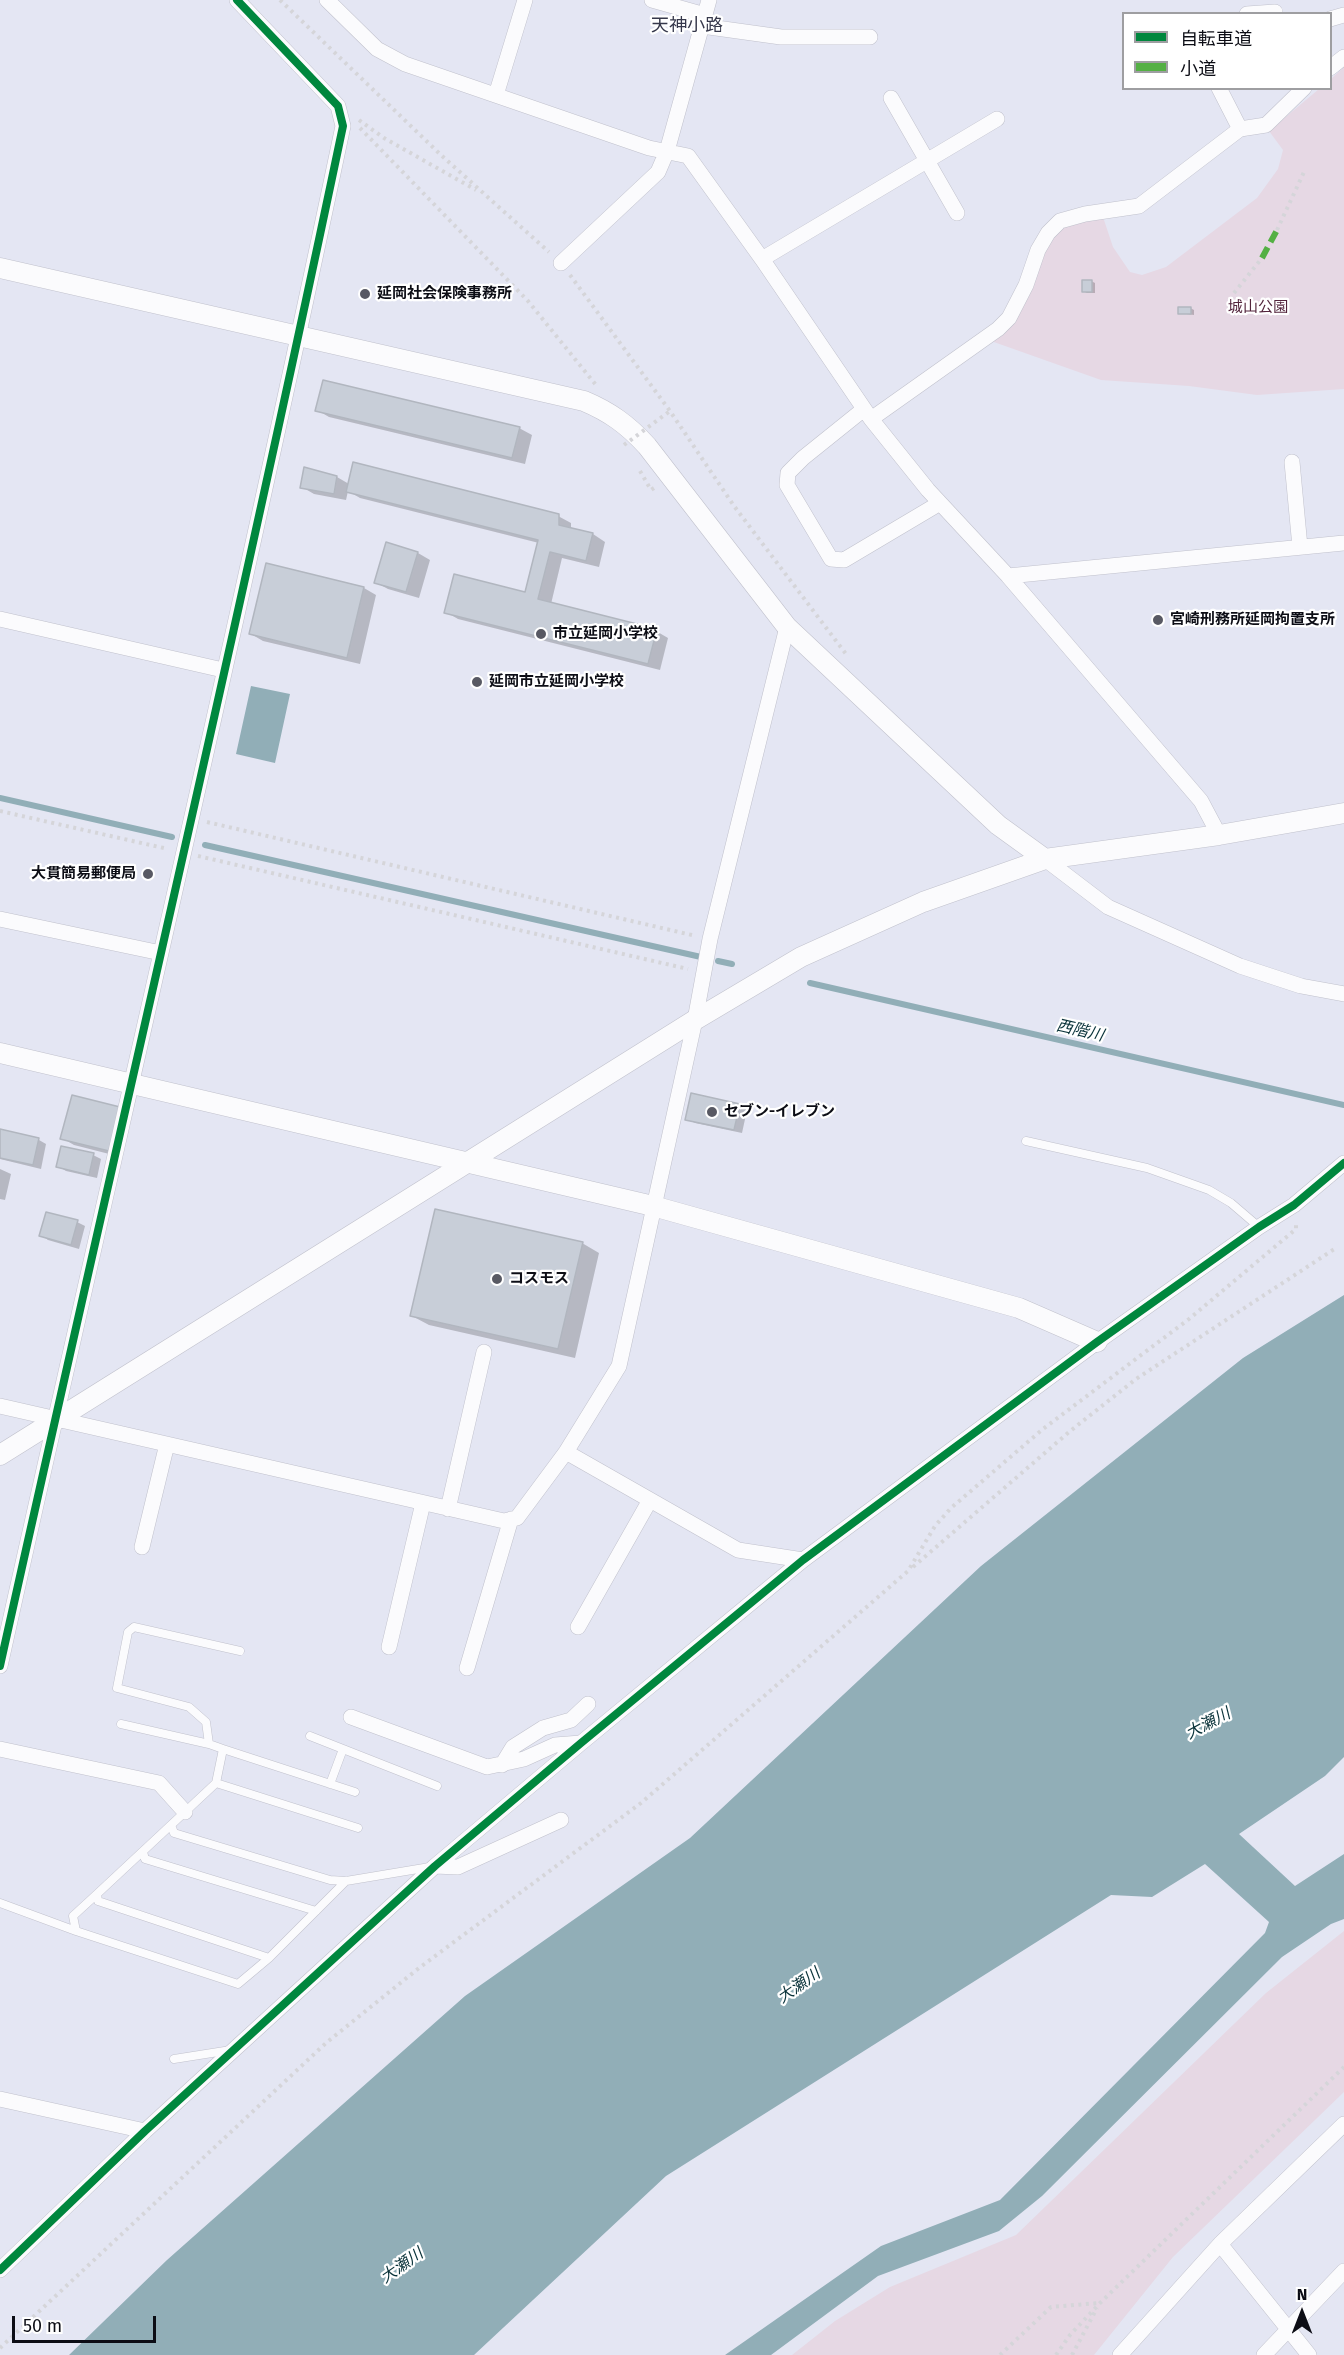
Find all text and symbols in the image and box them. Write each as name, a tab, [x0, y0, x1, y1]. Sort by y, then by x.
legend	[1122, 12, 1332, 90]
district label: 天神小路	[651, 15, 723, 37]
text: 自転車道	[1180, 28, 1252, 50]
text: 小道	[1180, 58, 1216, 80]
place label: 延岡社会保険事務所	[377, 285, 512, 303]
marker: 延岡社会保険事務所	[358, 287, 372, 301]
park label: 城山公園	[1228, 299, 1288, 317]
place label: 宮崎刑務所延岡拘置支所	[1170, 611, 1335, 629]
marker: 宮崎刑務所延岡拘置支所	[1151, 613, 1165, 627]
place label: 市立延岡小学校	[553, 625, 658, 643]
marker: 市立延岡小学校	[534, 627, 548, 641]
place label: 延岡市立延岡小学校	[489, 673, 624, 691]
marker: 延岡市立延岡小学校	[470, 675, 484, 689]
place label: 大貫簡易郵便局	[31, 865, 136, 883]
marker: 大貫簡易郵便局	[141, 867, 155, 881]
water label: 西階川	[1054, 1016, 1106, 1046]
place label: セブン-イレブン	[724, 1103, 835, 1121]
marker: セブン-イレブン	[705, 1105, 719, 1119]
place label: コスモス	[509, 1270, 569, 1288]
marker: コスモス	[490, 1272, 504, 1286]
water label: 大瀬川	[1182, 1704, 1234, 1744]
water label: 大瀬川	[774, 1964, 824, 2008]
water label: 大瀬川	[377, 2244, 427, 2288]
north arrow	[1272, 2283, 1332, 2343]
text: N	[1297, 2285, 1307, 2304]
scale bar	[15, 2304, 159, 2342]
text: 50 m	[23, 2315, 62, 2337]

